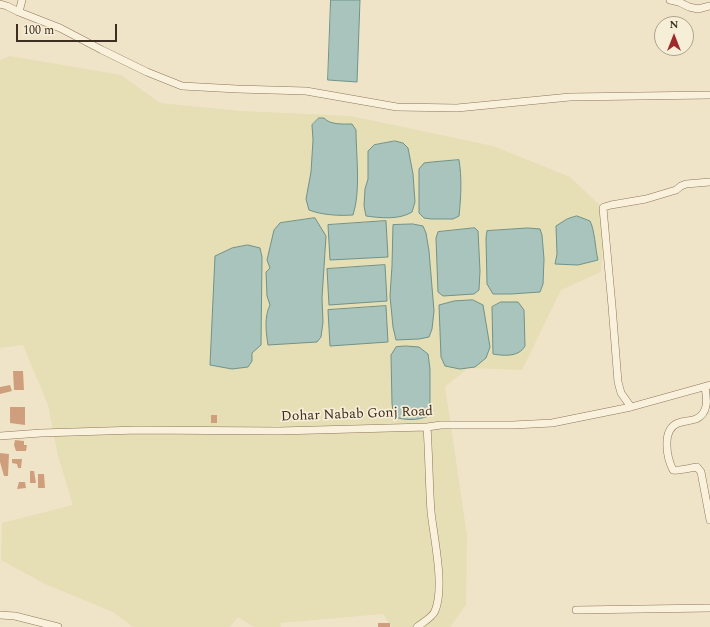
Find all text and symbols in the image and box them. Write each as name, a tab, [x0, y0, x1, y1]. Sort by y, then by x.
scale bar	[18, 16, 119, 42]
north arrow	[654, 16, 694, 56]
text: N	[670, 16, 678, 33]
text: 100 m	[23, 21, 54, 40]
street label: Dohar Nabab Gonj Road	[281, 404, 433, 426]

